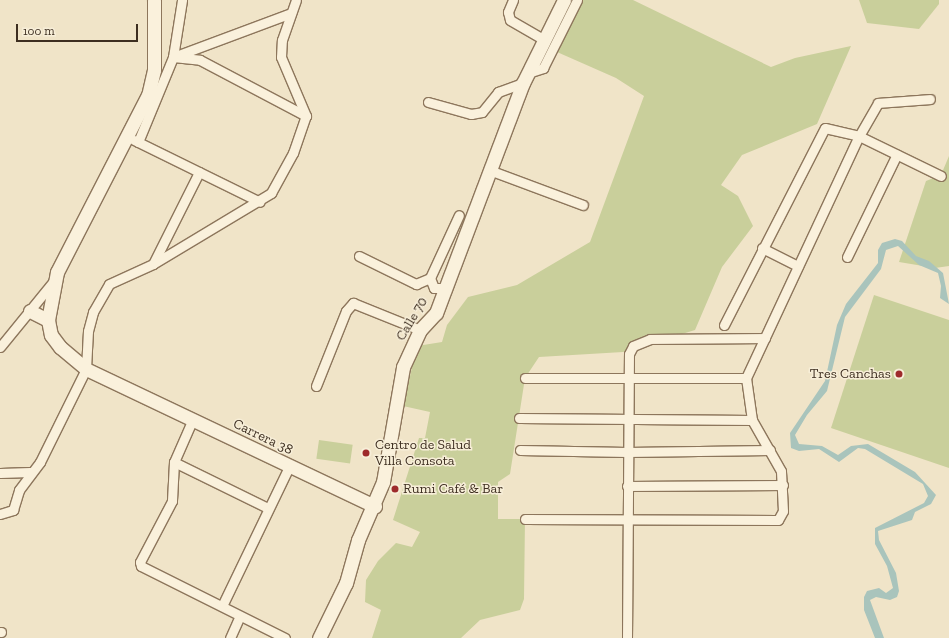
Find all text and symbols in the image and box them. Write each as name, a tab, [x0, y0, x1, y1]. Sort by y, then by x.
scale bar	[18, 16, 140, 42]
text: 100 m	[23, 24, 55, 38]
street label: Calle 70	[393, 294, 431, 344]
place label: Tres Canchas	[810, 366, 891, 382]
marker: Tres Canchas	[894, 369, 904, 379]
street label: Carrera 38	[230, 415, 296, 459]
place label: Centro de Salud Villa Consota	[375, 437, 471, 470]
marker: Centro de Salud Villa Consota	[360, 447, 372, 459]
place label: Rumi Café & Bar	[403, 481, 503, 497]
marker: Rumi Café & Bar	[390, 484, 400, 494]

